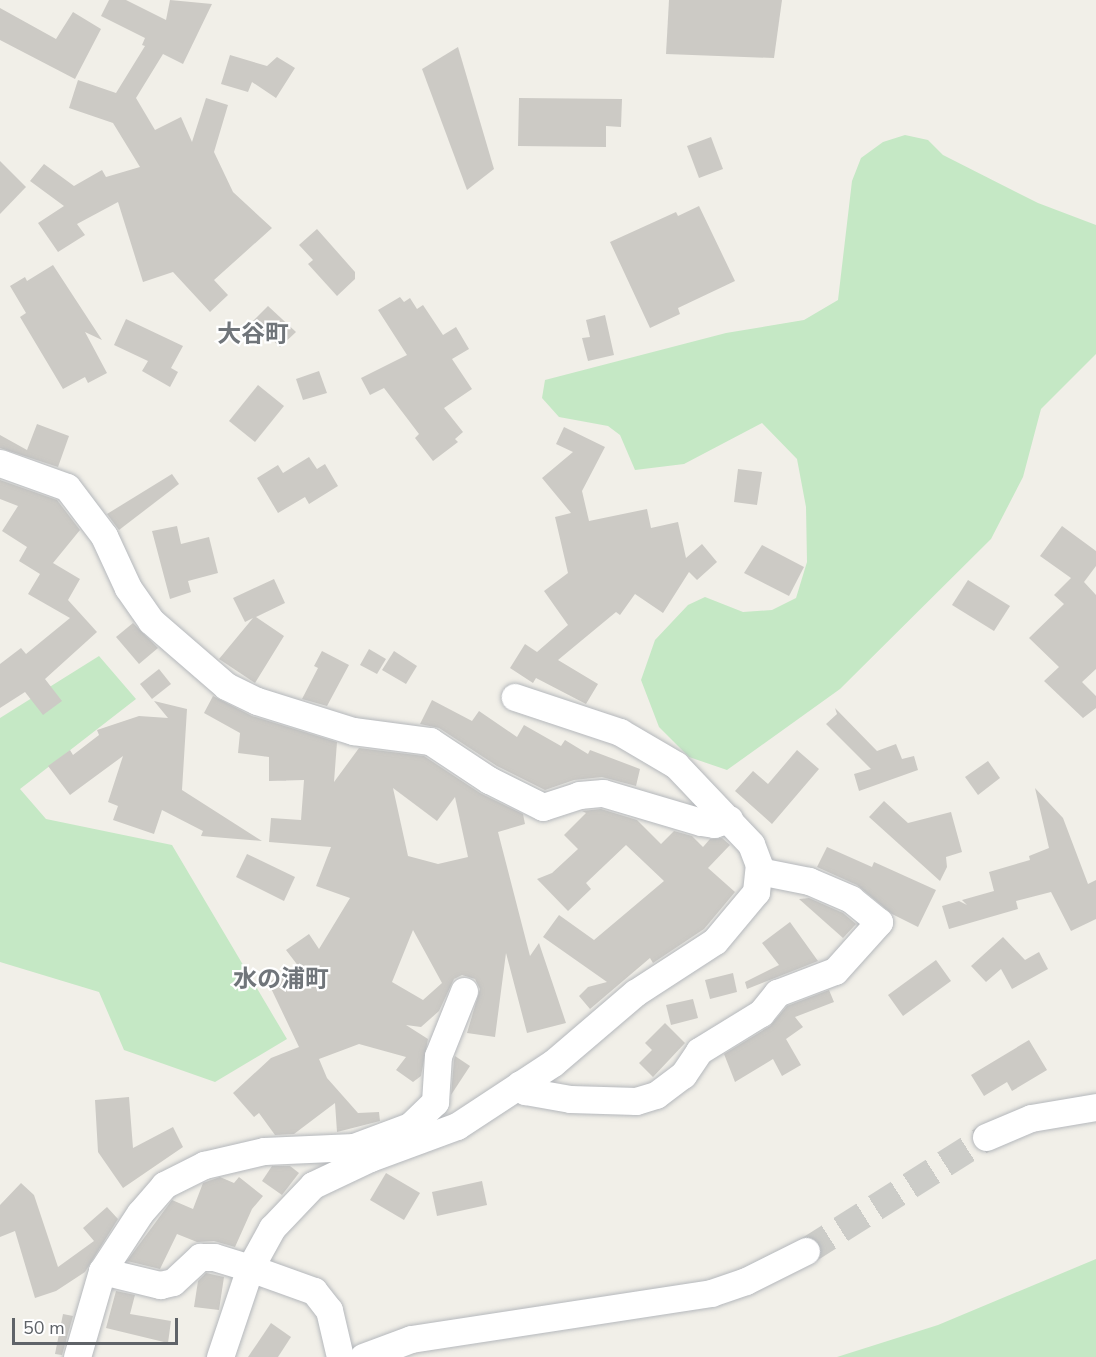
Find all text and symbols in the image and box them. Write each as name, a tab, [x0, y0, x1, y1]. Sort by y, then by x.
district label: 大谷町	[217, 321, 289, 349]
district label: 水の浦町	[233, 966, 329, 994]
scale bar	[15, 1306, 182, 1344]
text: 50 m	[23, 1316, 65, 1340]

